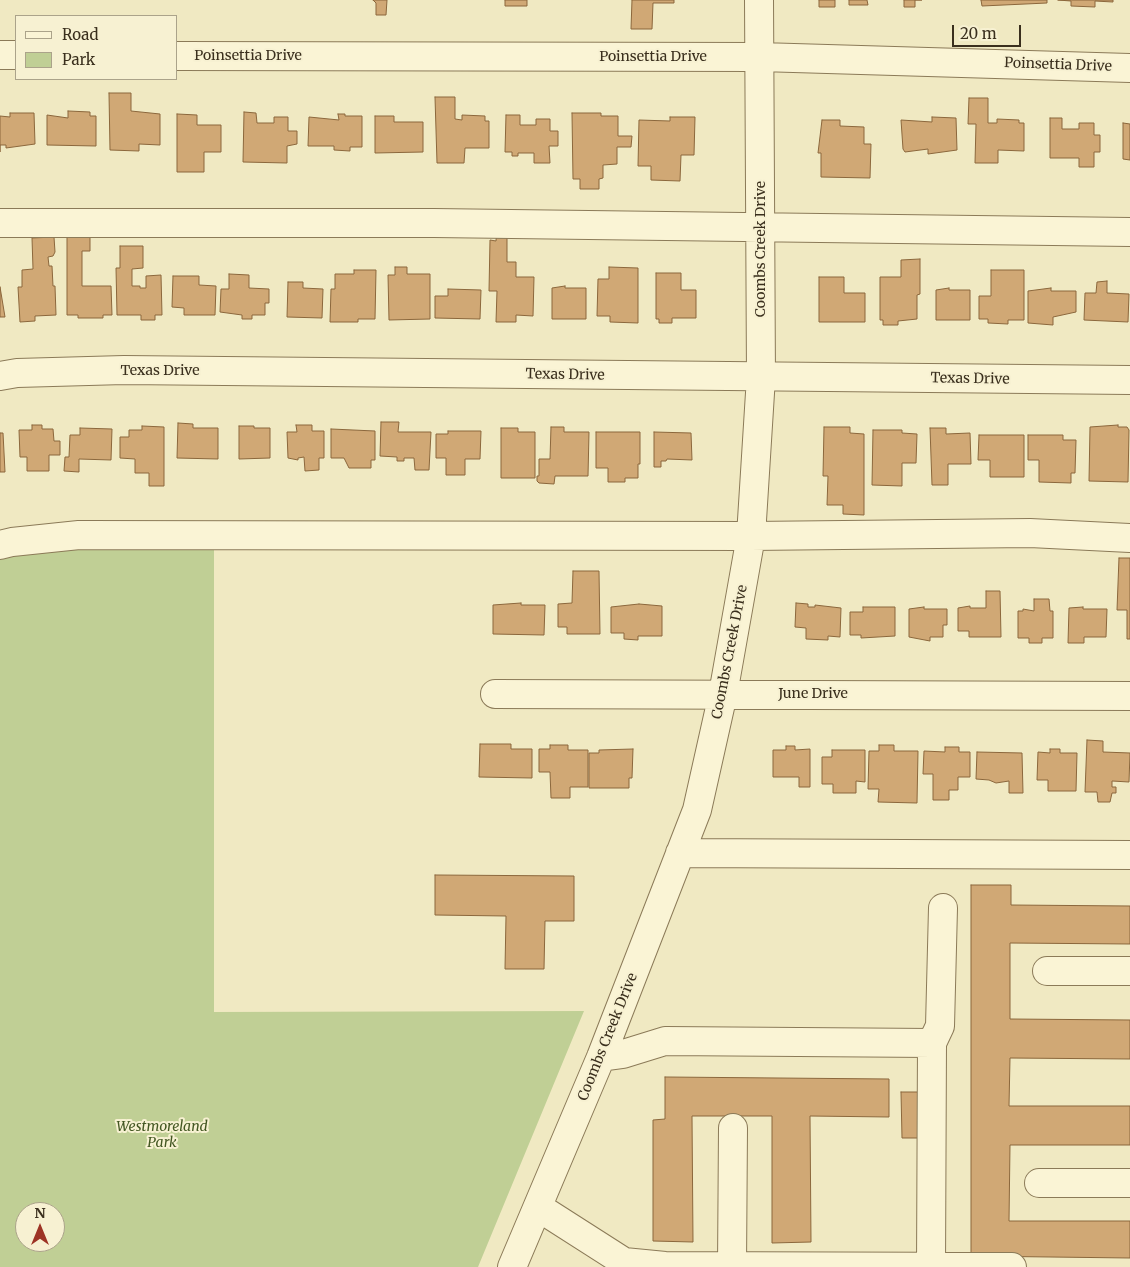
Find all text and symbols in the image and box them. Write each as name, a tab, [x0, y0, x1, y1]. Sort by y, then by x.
legend	[15, 15, 178, 80]
scale bar	[955, 15, 1024, 47]
text: 20 m	[960, 24, 997, 43]
text: Road	[62, 25, 98, 44]
street label: Poinsettia Drive	[194, 48, 302, 64]
street label: Poinsettia Drive	[599, 49, 707, 65]
text: Park	[62, 50, 95, 69]
street label: Poinsettia Drive	[1004, 55, 1112, 75]
street label: Coombs Creek Drive	[753, 181, 769, 317]
street label: Texas Drive	[120, 363, 200, 379]
street label: Texas Drive	[525, 366, 605, 384]
street label: Texas Drive	[930, 370, 1010, 388]
street label: Coombs Creek Drive	[709, 583, 751, 721]
street label: June Drive	[778, 686, 848, 702]
street label: Coombs Creek Drive	[575, 971, 641, 1103]
park label: Westmoreland Park	[116, 1119, 208, 1152]
north arrow	[15, 1202, 65, 1252]
text: N	[34, 1204, 46, 1222]

